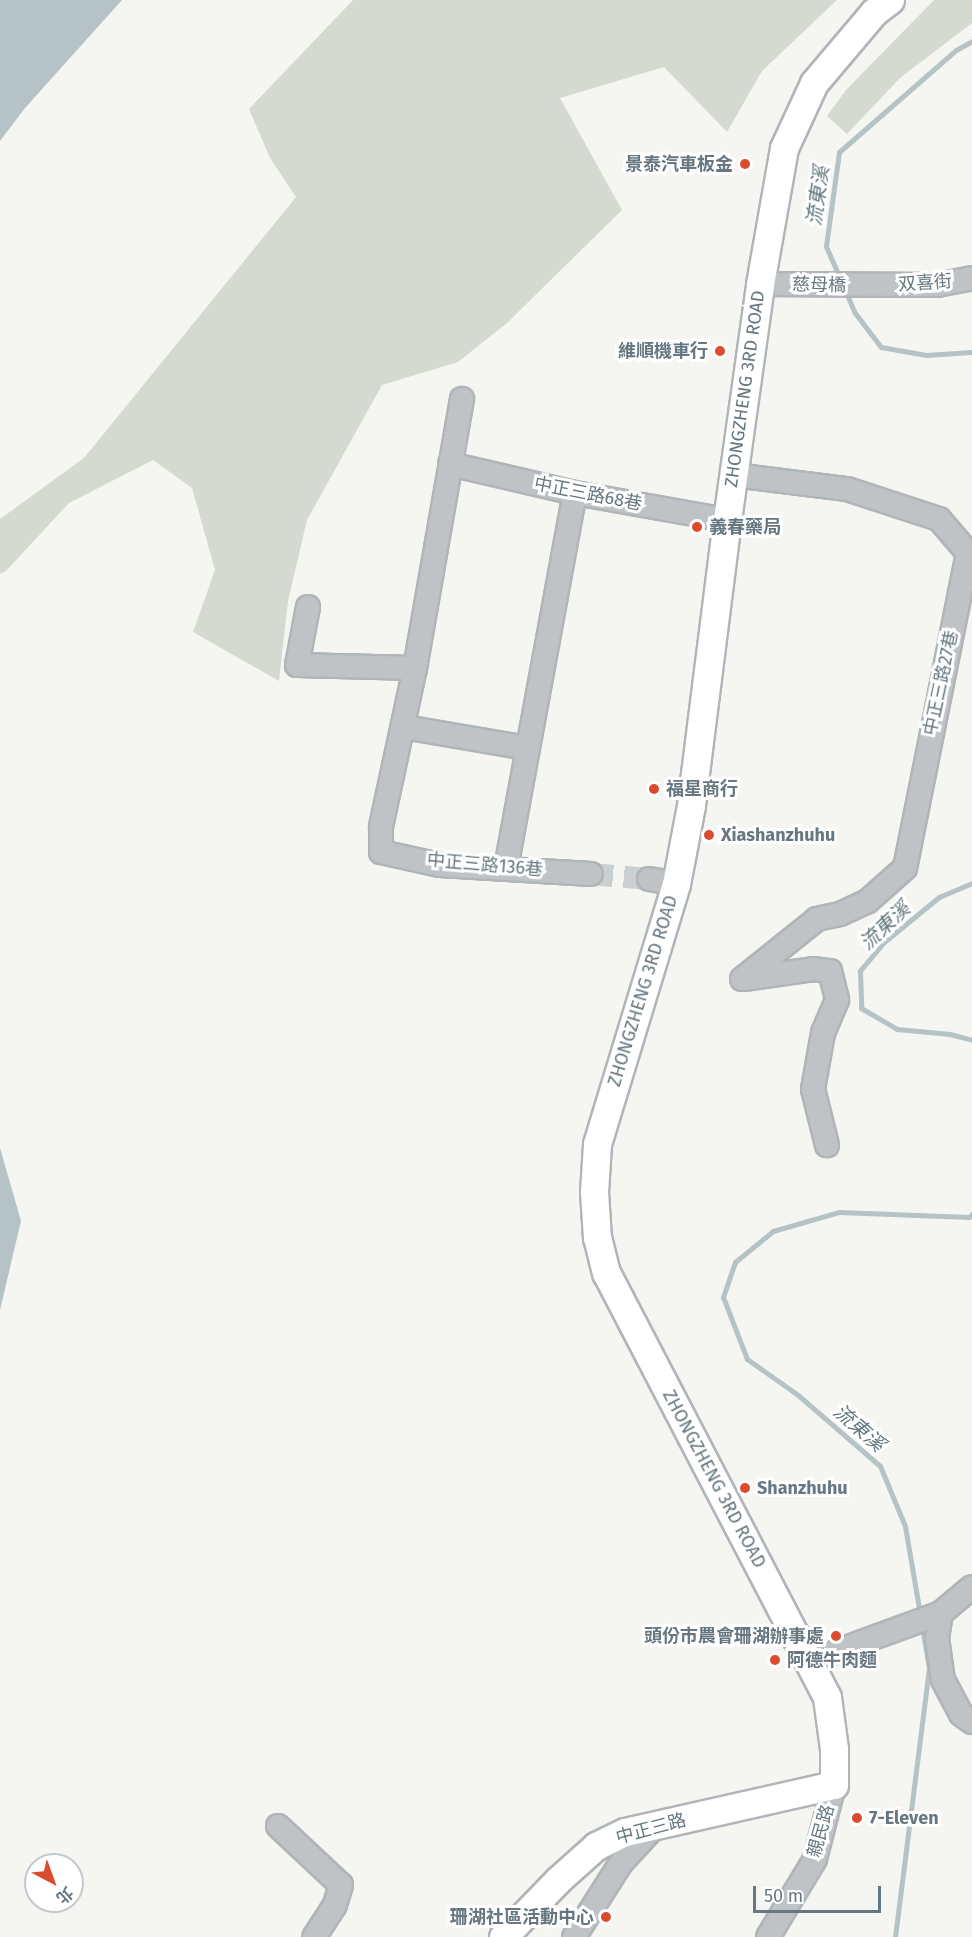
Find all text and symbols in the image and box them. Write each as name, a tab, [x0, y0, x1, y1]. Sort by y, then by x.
place label: 景泰汽車板金	[625, 153, 733, 175]
marker: 景泰汽車板金	[738, 157, 752, 171]
water label: 流東溪	[802, 165, 834, 227]
street label: 双喜街	[897, 270, 953, 296]
street label: 慈母橋	[792, 274, 846, 296]
street label: ZHONGZHENG 3RD ROAD	[720, 289, 770, 489]
place label: 維順機車行	[618, 340, 708, 362]
marker: 維順機車行	[713, 344, 727, 358]
street label: 中正三路68巷	[532, 473, 644, 515]
place label: 義春藥局	[709, 516, 781, 538]
marker: 義春藥局	[690, 520, 704, 534]
street label: 中正三路27巷	[919, 629, 963, 737]
place label: 福星商行	[666, 778, 738, 800]
marker: 福星商行	[647, 782, 661, 796]
place label: Xiashanzhuhu	[721, 824, 835, 846]
marker: Xiashanzhuhu	[702, 828, 716, 842]
street label: 中正三路136巷	[426, 849, 544, 881]
street label: ZHONGZHENG 3RD ROAD	[604, 893, 682, 1089]
water label: 流東溪	[855, 897, 915, 955]
street label: ZHONGZHENG 3RD ROAD	[658, 1386, 770, 1572]
water label: 流東溪	[828, 1399, 890, 1457]
place label: Shanzhuhu	[757, 1477, 848, 1499]
marker: Shanzhuhu	[738, 1481, 752, 1495]
place label: 頭份市農會珊湖辦事處	[644, 1625, 824, 1647]
marker: 頭份市農會珊湖辦事處	[829, 1629, 843, 1643]
place label: 阿德牛肉麵	[787, 1649, 877, 1671]
marker: 阿德牛肉麵	[768, 1653, 782, 1667]
street label: 親民路	[803, 1802, 839, 1860]
place label: 7-Eleven	[869, 1807, 939, 1829]
street label: 中正三路	[613, 1809, 689, 1849]
marker: 7-Eleven	[850, 1811, 864, 1825]
north arrow	[24, 1853, 84, 1913]
scale bar	[756, 1874, 884, 1912]
text: 北	[53, 1883, 77, 1908]
text: 50 m	[764, 1885, 803, 1907]
place label: 珊湖社區活動中心	[450, 1906, 594, 1928]
marker: 珊湖社區活動中心	[599, 1910, 613, 1924]

